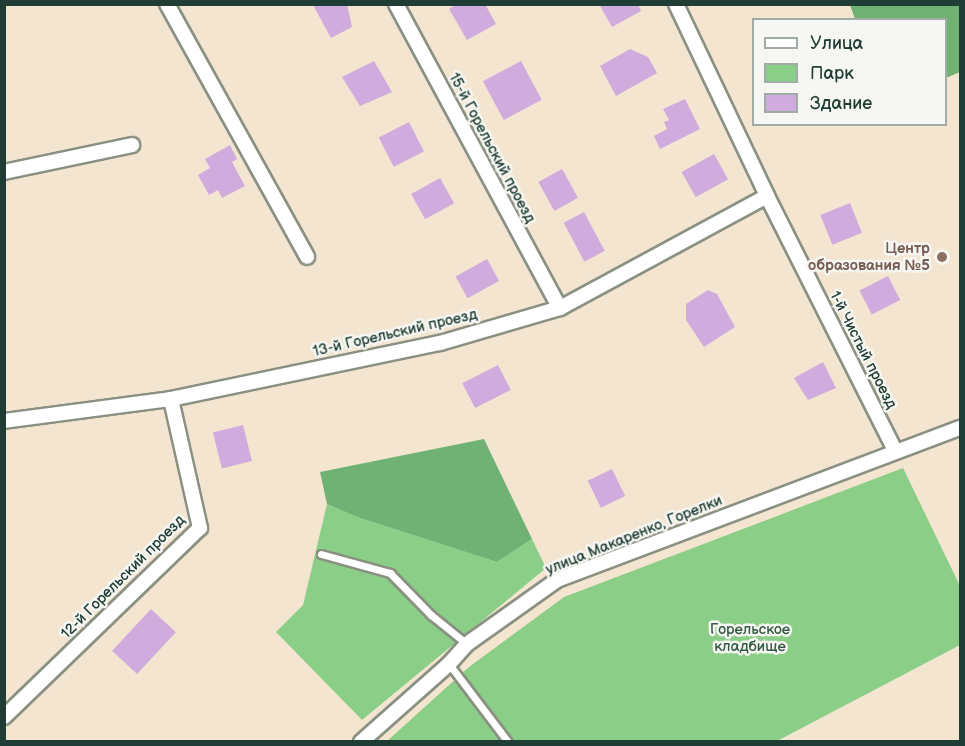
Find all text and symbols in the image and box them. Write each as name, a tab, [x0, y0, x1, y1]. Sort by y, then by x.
legend	[752, 18, 947, 126]
text: Улица	[810, 33, 863, 54]
text: Парк	[810, 63, 854, 84]
street label: 15-й Горельский проезд	[445, 70, 539, 226]
text: Здание	[810, 93, 872, 114]
place label: Центр образования №5	[808, 239, 930, 274]
marker: Центр образования №5	[935, 250, 949, 264]
street label: 1-й Чистый проезд	[826, 288, 900, 412]
street label: 13-й Горельский проезд	[311, 305, 479, 361]
street label: улица Макаренко, Горелки	[543, 491, 725, 579]
street label: 12-й Горельский проезд	[57, 511, 189, 643]
park label: Горельское кладбище	[710, 620, 790, 655]

